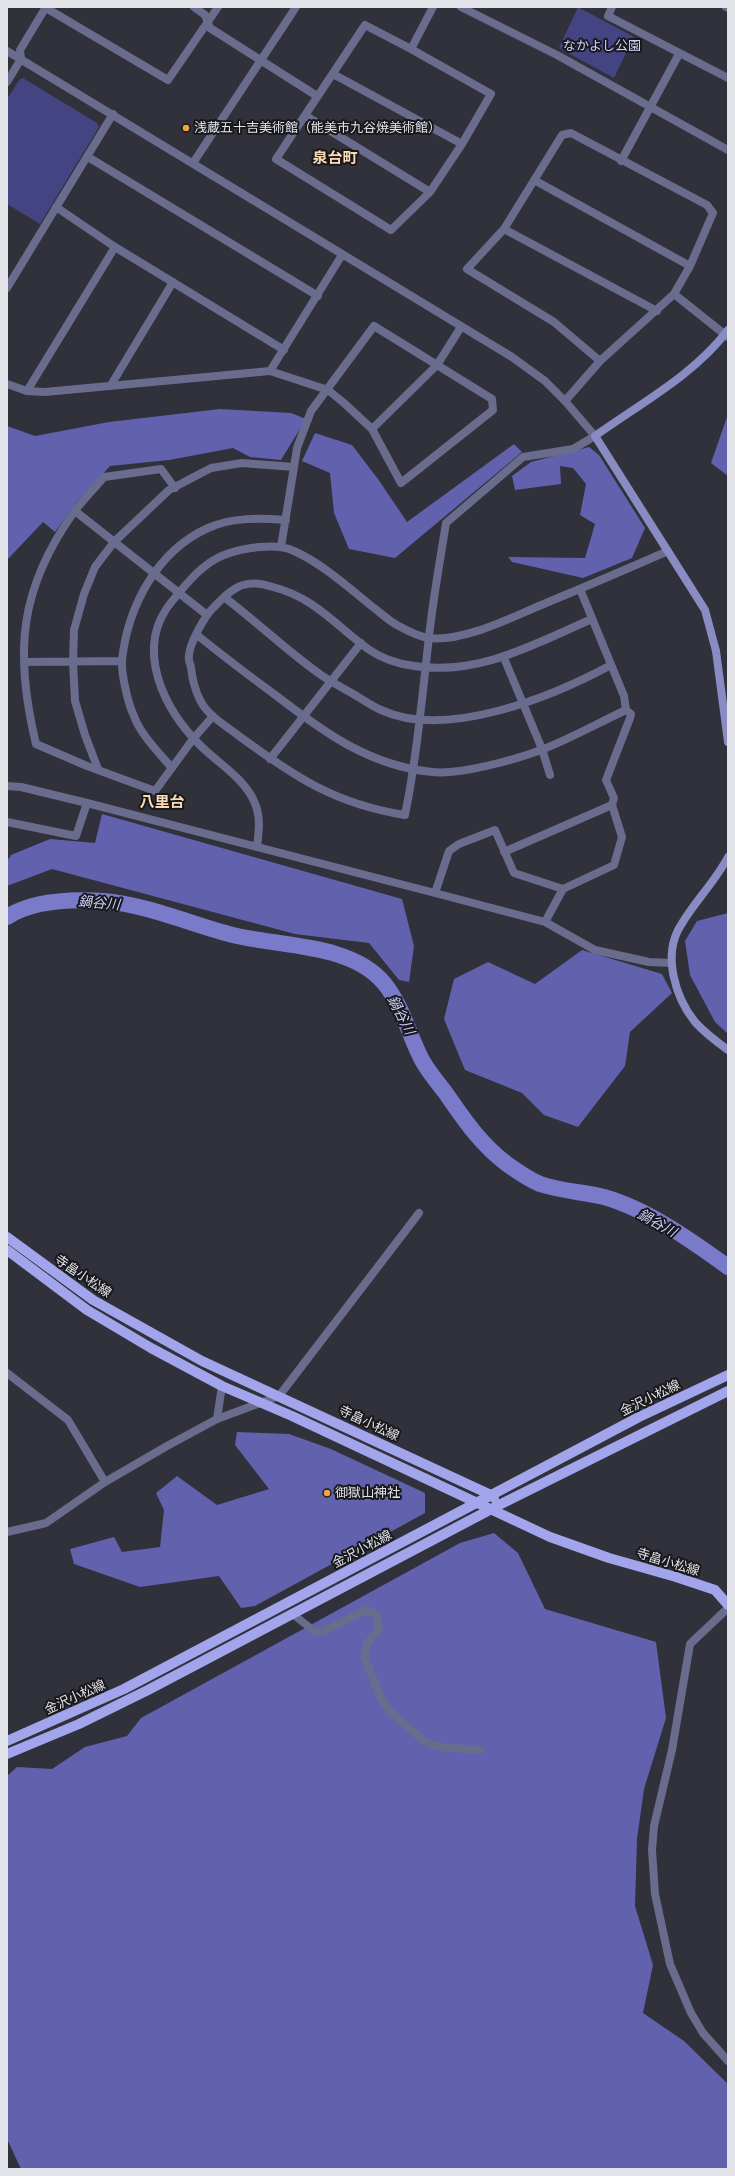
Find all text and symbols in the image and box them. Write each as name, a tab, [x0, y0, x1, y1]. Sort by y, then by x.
park label: なかよし公園	[563, 38, 641, 54]
place label: 浅蔵五十吉美術館（能美市九谷焼美術館）	[194, 120, 441, 136]
marker: 浅蔵五十吉美術館（能美市九谷焼美術館）	[181, 123, 191, 133]
district label: 泉台町	[313, 149, 357, 167]
district label: 八里台	[140, 793, 184, 811]
water label: 鍋谷川	[77, 893, 121, 913]
water label: 鍋谷川	[384, 992, 418, 1038]
water label: 鍋谷川	[635, 1205, 679, 1241]
street label: 寺畠小松線	[52, 1251, 114, 1301]
street label: 金沢小松線	[617, 1377, 683, 1419]
street label: 寺畠小松線	[336, 1402, 402, 1444]
place label: 御獄山神社	[335, 1485, 400, 1501]
marker: 御獄山神社	[322, 1488, 332, 1498]
street label: 金沢小松線	[330, 1527, 394, 1571]
street label: 寺畠小松線	[635, 1545, 701, 1579]
street label: 金沢小松線	[42, 1677, 108, 1717]

